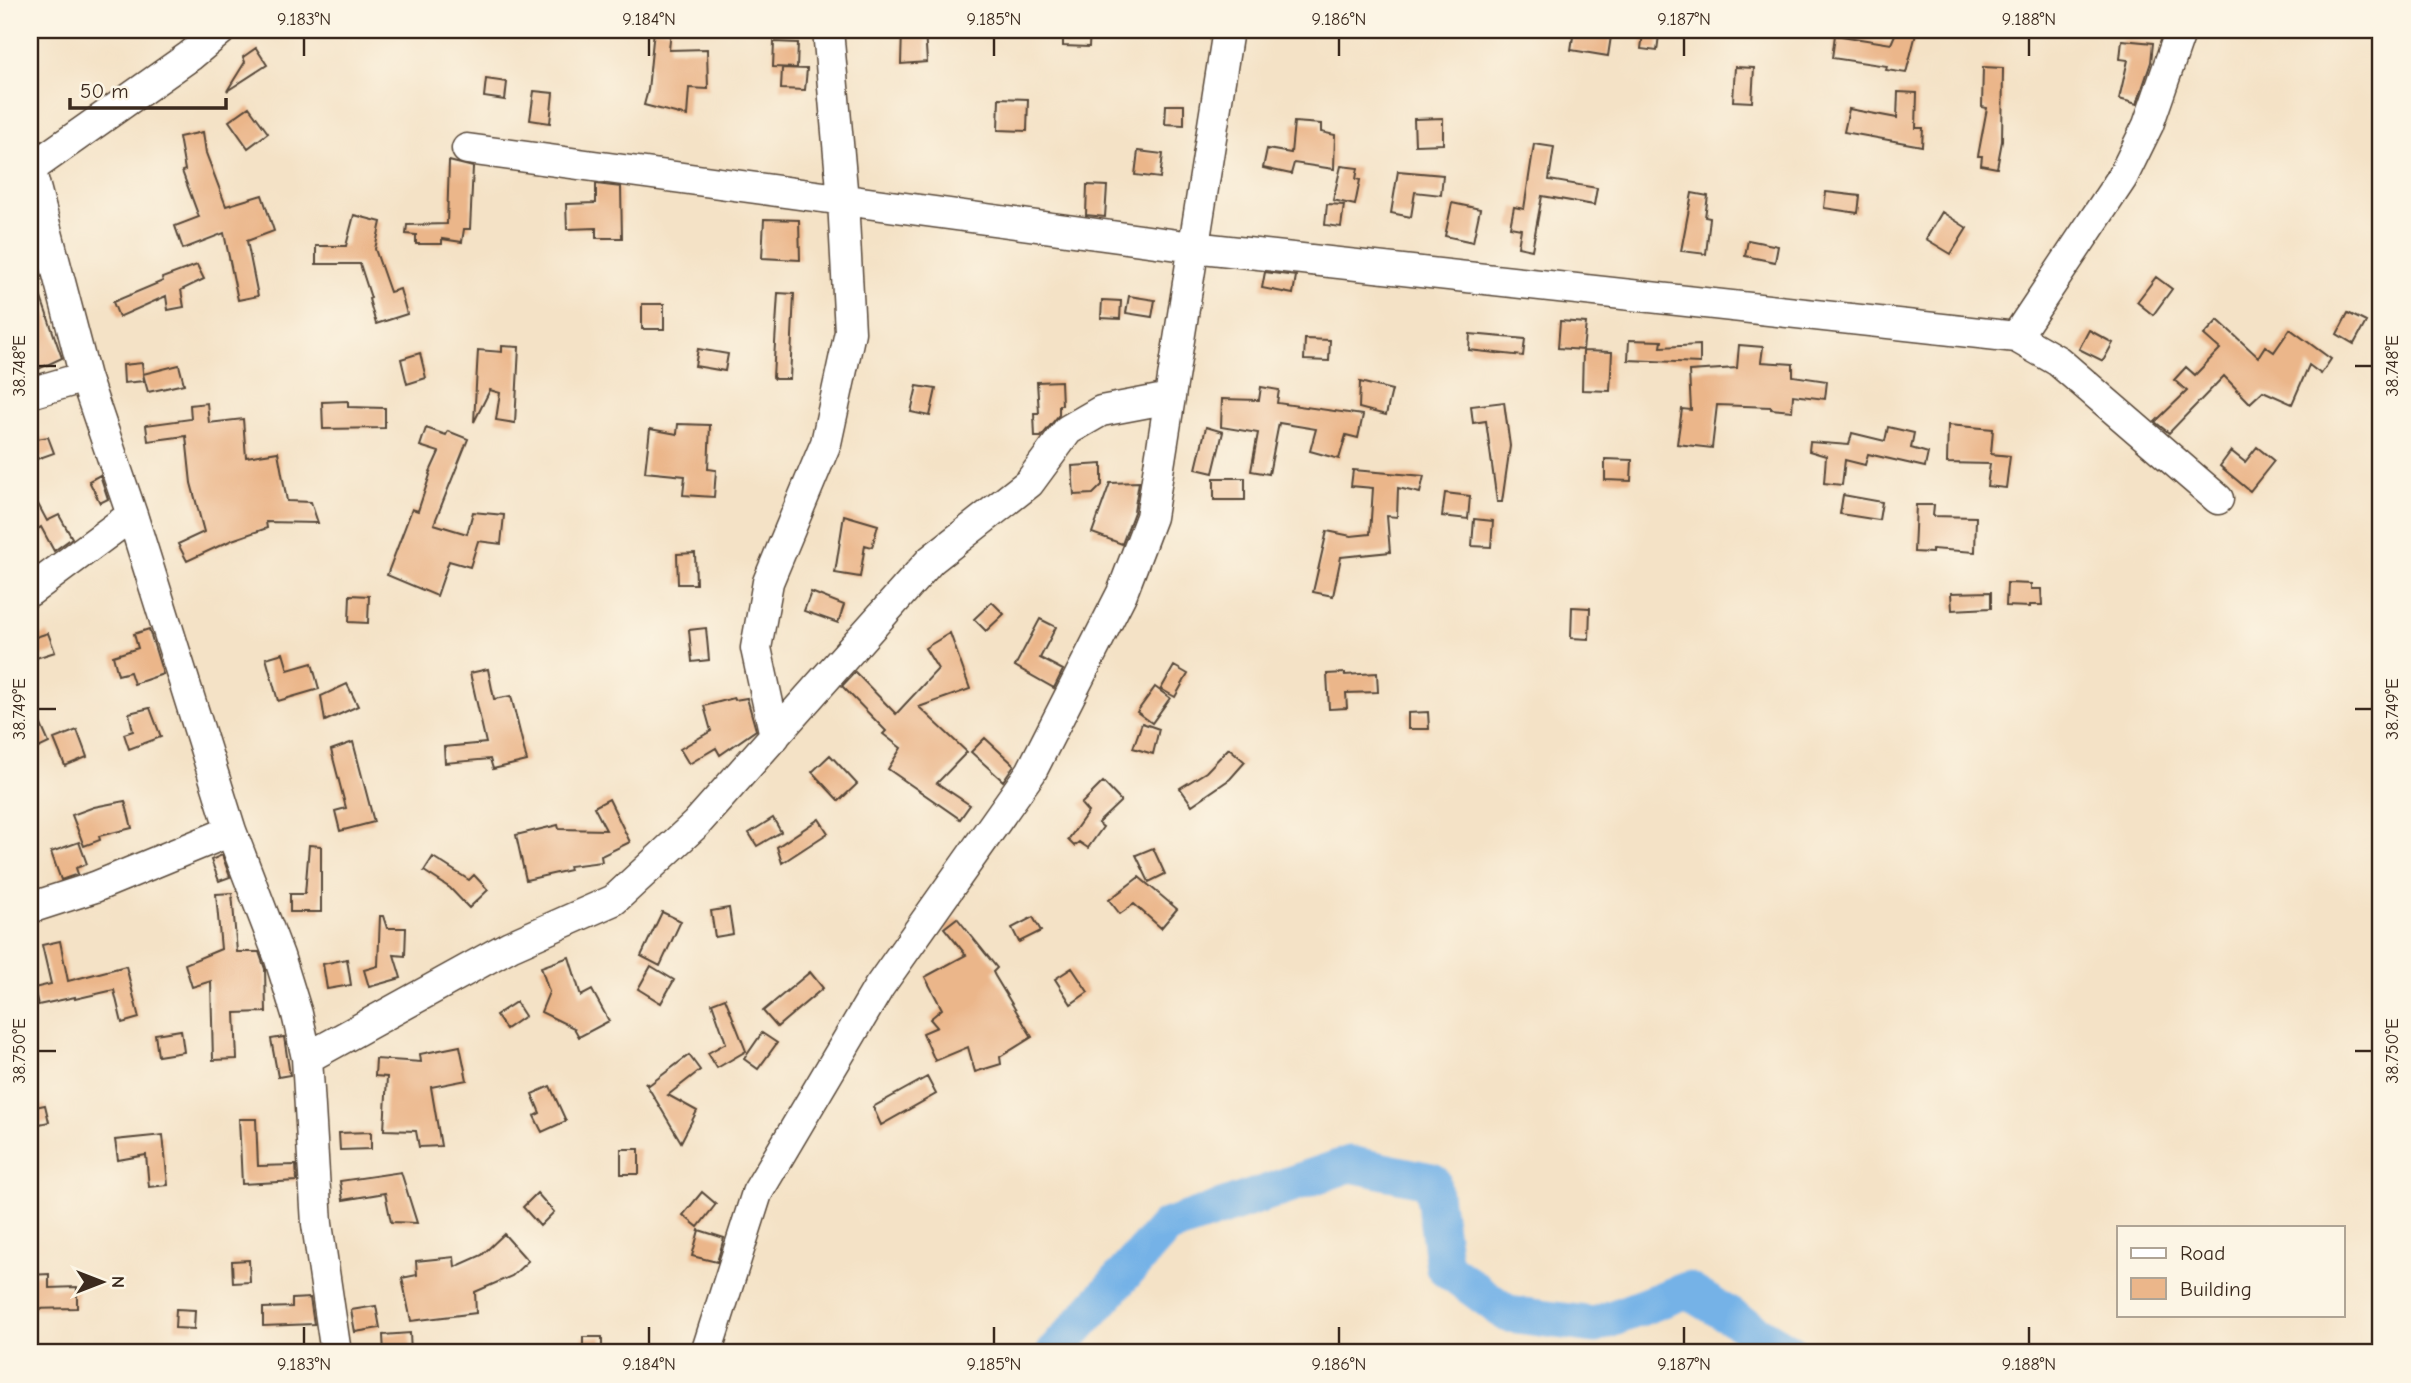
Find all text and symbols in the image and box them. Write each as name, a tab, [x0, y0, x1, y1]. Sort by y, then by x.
text: 9.183°N	[277, 9, 331, 30]
text: 9.184°N	[622, 9, 676, 30]
text: 9.185°N	[967, 9, 1021, 30]
text: 9.186°N	[1312, 9, 1366, 30]
text: 9.187°N	[1657, 9, 1711, 30]
text: 9.188°N	[2002, 9, 2056, 30]
scale bar	[70, 66, 226, 110]
text: 50 m	[80, 79, 129, 103]
text: 38.748°E	[9, 335, 30, 397]
text: 38.748°E	[2382, 335, 2403, 397]
text: 38.749°E	[9, 678, 30, 740]
text: 38.749°E	[2382, 678, 2403, 740]
text: 38.750°E	[9, 1018, 30, 1084]
text: 38.750°E	[2382, 1018, 2403, 1084]
legend	[2117, 1226, 2344, 1316]
text: Road	[2180, 1241, 2225, 1265]
north arrow	[66, 1246, 136, 1316]
text: N	[107, 1276, 129, 1288]
text: Building	[2180, 1277, 2252, 1301]
text: 9.183°N	[277, 1354, 331, 1375]
text: 9.184°N	[622, 1354, 676, 1375]
text: 9.185°N	[967, 1354, 1021, 1375]
text: 9.186°N	[1312, 1354, 1366, 1375]
text: 9.187°N	[1657, 1354, 1711, 1375]
text: 9.188°N	[2002, 1354, 2056, 1375]

